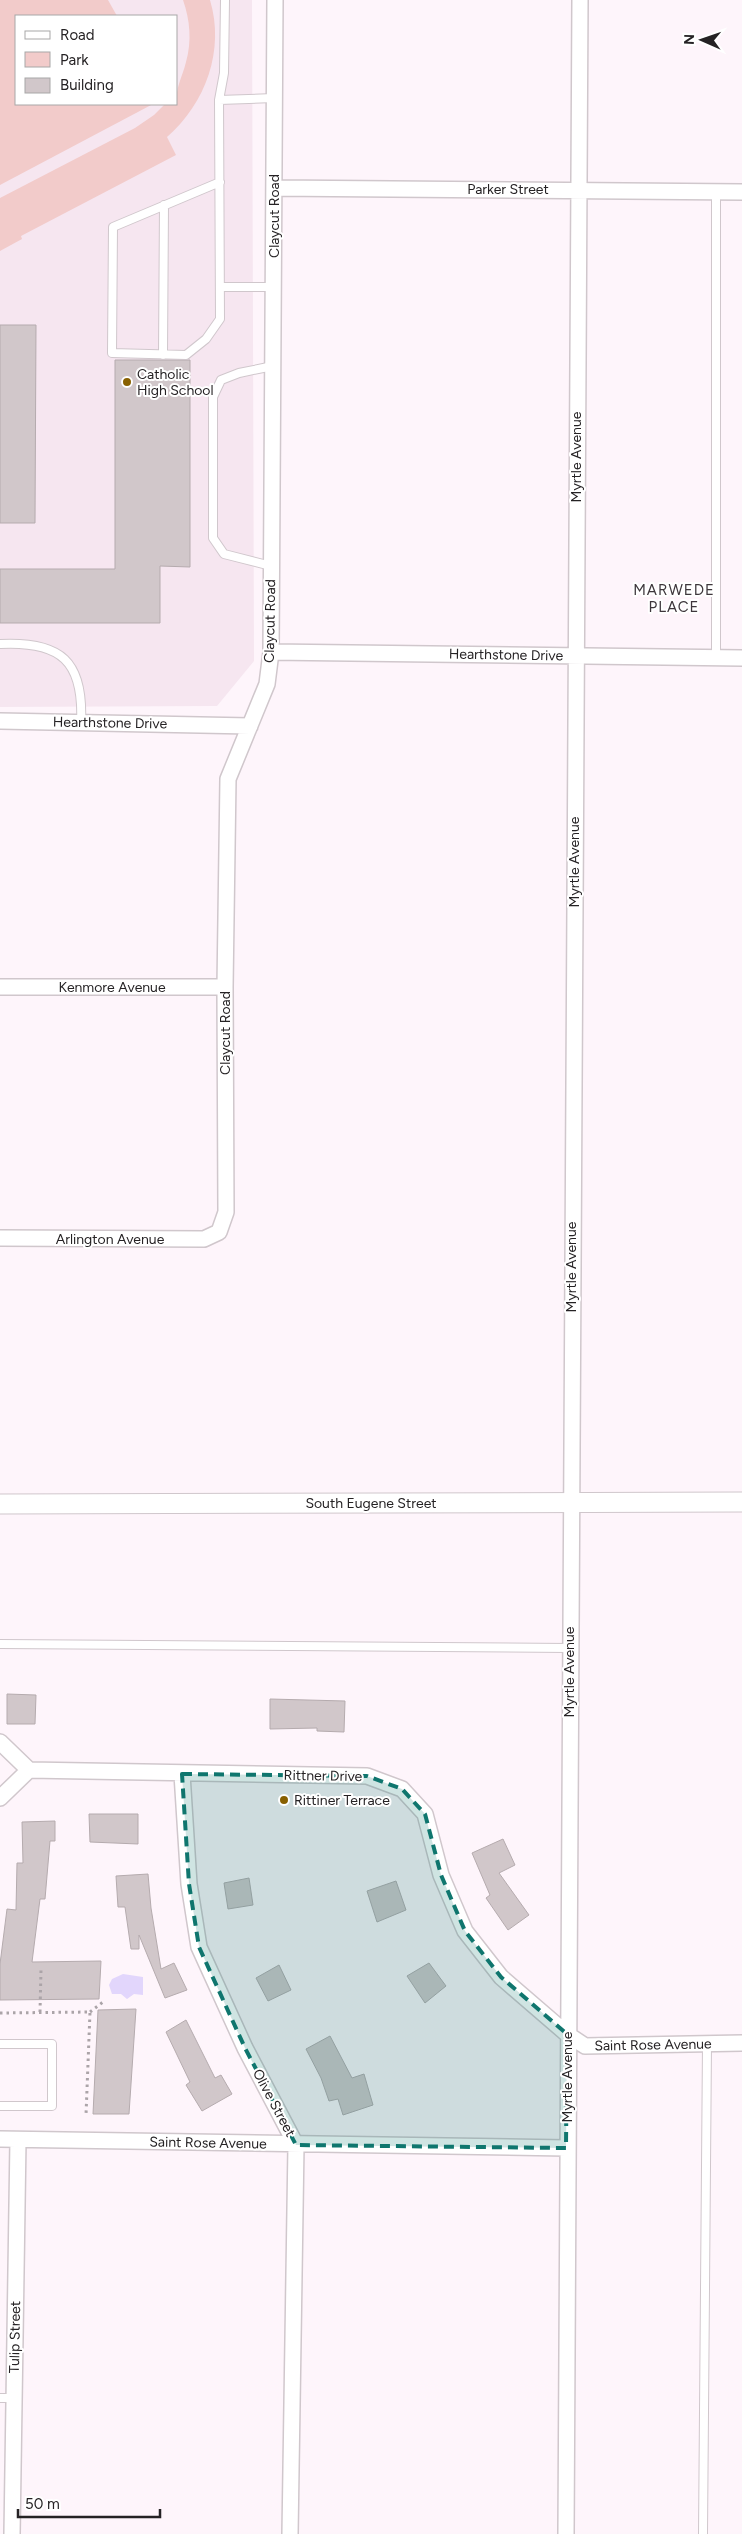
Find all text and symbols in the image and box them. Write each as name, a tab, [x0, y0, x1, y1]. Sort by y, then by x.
legend	[15, 15, 178, 105]
north arrow	[677, 15, 727, 65]
text: Road	[60, 26, 95, 44]
text: N	[681, 34, 698, 45]
text: Park	[60, 51, 89, 69]
text: Building	[60, 76, 114, 94]
street label: Claycut Road	[266, 174, 283, 258]
street label: Parker Street	[467, 181, 549, 198]
place label: Catholic High School	[137, 366, 214, 399]
marker: Catholic High School	[121, 376, 133, 388]
street label: Myrtle Avenue	[568, 411, 585, 502]
street label: Claycut Road	[261, 579, 279, 663]
district label: MARWEDE PLACE	[633, 581, 715, 616]
street label: Hearthstone Drive	[449, 646, 564, 665]
street label: Hearthstone Drive	[53, 714, 168, 733]
street label: Myrtle Avenue	[566, 816, 583, 907]
street label: Kenmore Avenue	[58, 979, 166, 996]
street label: Claycut Road	[217, 991, 234, 1075]
street label: Myrtle Avenue	[563, 1221, 580, 1312]
street label: Arlington Avenue	[56, 1231, 165, 1248]
street label: South Eugene Street	[305, 1495, 437, 1512]
street label: Myrtle Avenue	[561, 1626, 578, 1717]
street label: Rittner Drive	[284, 1767, 363, 1785]
place label: Rittiner Terrace	[294, 1792, 390, 1809]
marker: Rittiner Terrace	[278, 1794, 290, 1806]
street label: Myrtle Avenue	[559, 2031, 576, 2122]
street label: Saint Rose Avenue	[594, 2035, 712, 2055]
street label: Olive Street	[249, 2066, 299, 2140]
street label: Saint Rose Avenue	[149, 2133, 267, 2153]
street label: Tulip Street	[6, 2301, 24, 2373]
scale bar	[18, 2486, 160, 2518]
text: 50 m	[25, 2495, 60, 2513]

